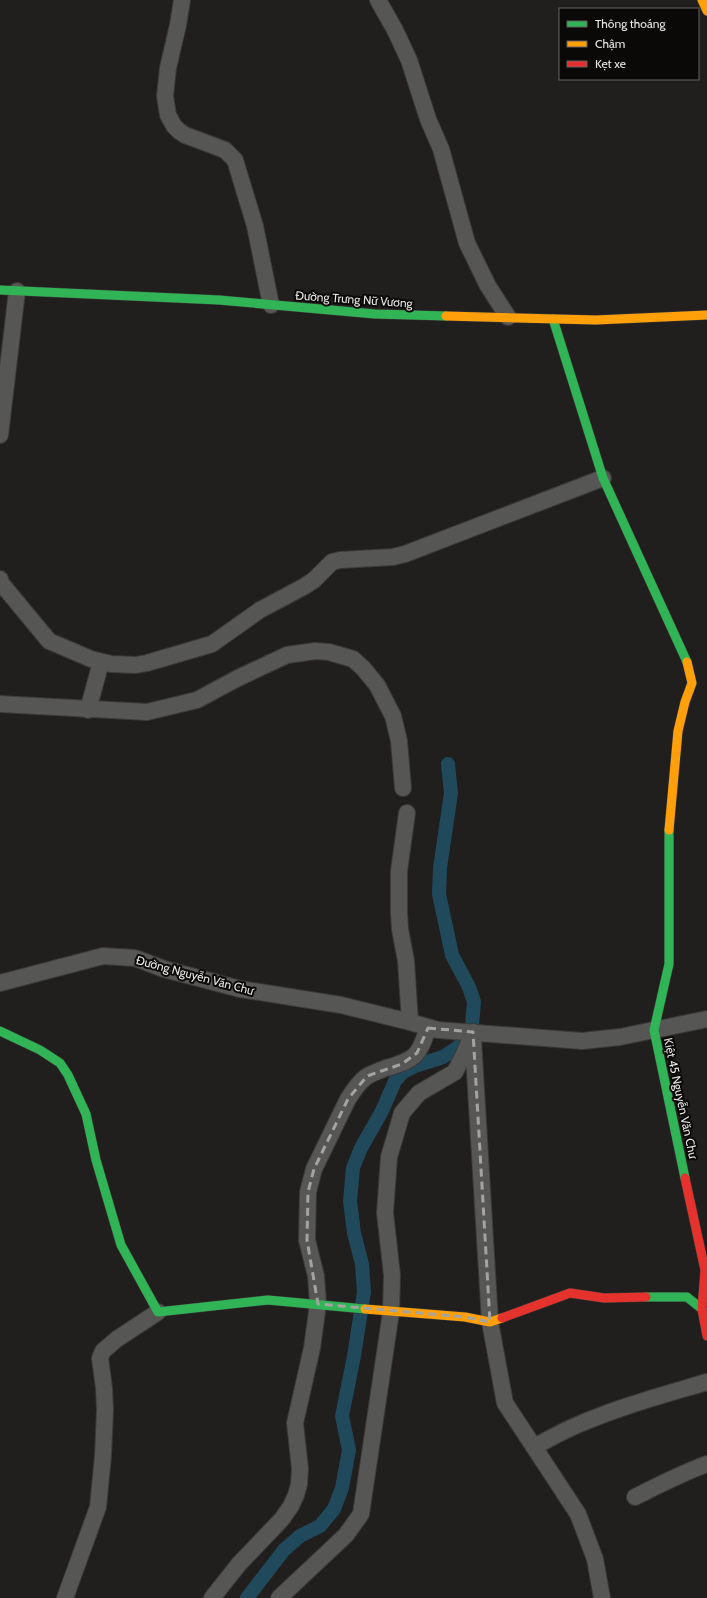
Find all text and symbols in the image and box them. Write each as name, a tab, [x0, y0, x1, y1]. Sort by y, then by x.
legend	[559, 8, 699, 80]
text: Thông thoáng	[595, 16, 666, 31]
text: Chậm	[595, 36, 625, 51]
text: Kẹt xe	[595, 56, 626, 71]
street label: Đường Trưng Nữ Vương	[295, 287, 414, 311]
street label: Đường Nguyễn Văn Chư	[134, 952, 256, 998]
street label: Kiệt 45 Nguyễn Văn Chư	[661, 1036, 701, 1160]

